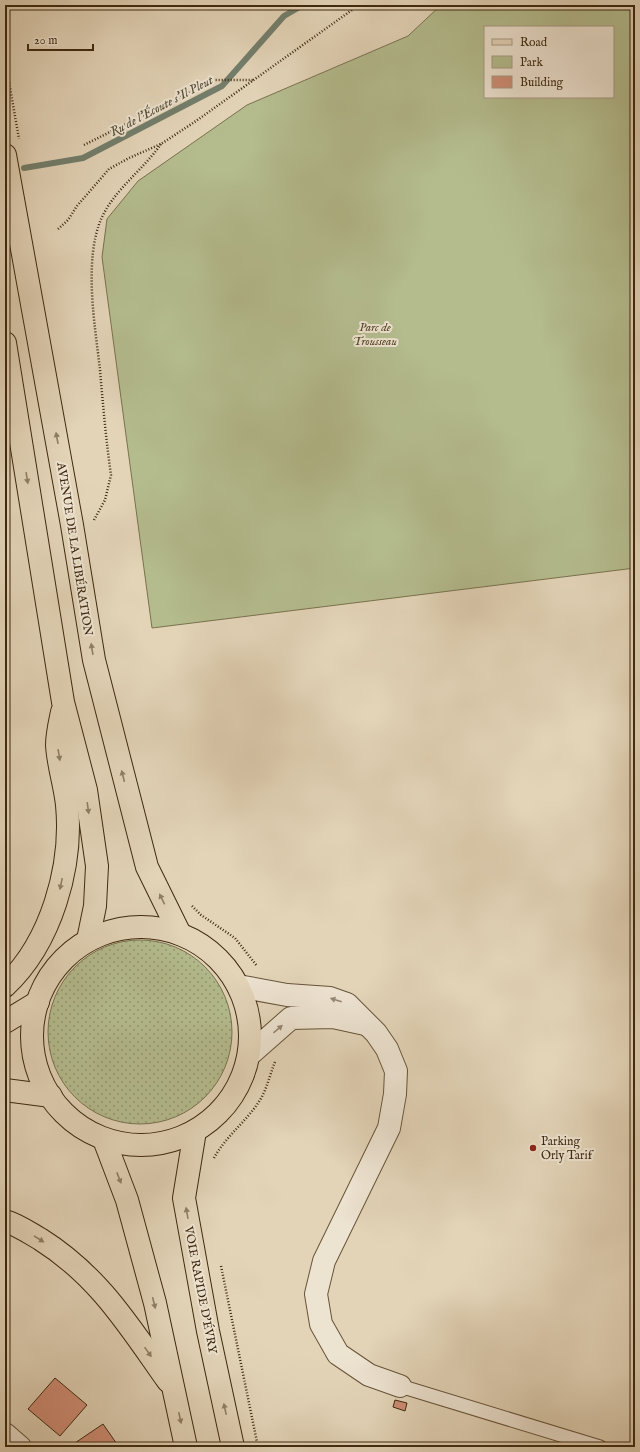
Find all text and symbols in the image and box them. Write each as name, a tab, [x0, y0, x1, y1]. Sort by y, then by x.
scale bar	[28, 26, 93, 52]
legend	[484, 26, 614, 98]
text: 20 m	[34, 33, 57, 48]
text: Road	[520, 35, 548, 50]
text: Park	[520, 55, 543, 70]
water label: Ru de l'Écoute s'Il Pleut	[107, 71, 217, 141]
text: Building	[520, 75, 564, 90]
park label: Parc de Trousseau	[353, 320, 397, 349]
one-way arrow	[53, 432, 59, 445]
street label: AVENUE DE LA LIBÉRATION	[53, 460, 97, 638]
one-way arrow	[24, 472, 30, 484]
one-way arrow	[89, 643, 95, 656]
one-way arrow	[56, 749, 62, 761]
one-way arrow	[120, 769, 126, 782]
one-way arrow	[85, 802, 91, 815]
one-way arrow	[57, 877, 63, 890]
one-way arrow	[159, 893, 165, 905]
one-way arrow	[330, 997, 342, 1003]
one-way arrow	[273, 1024, 283, 1034]
place label: Parking Orly Tarif	[541, 1134, 595, 1163]
marker: Parking Orly Tarif	[528, 1143, 538, 1153]
one-way arrow	[116, 1173, 122, 1185]
one-way arrow	[183, 1206, 189, 1219]
street label: VOIE RAPIDE D'ÉVRY	[181, 1224, 221, 1356]
one-way arrow	[34, 1235, 44, 1243]
one-way arrow	[152, 1297, 158, 1309]
one-way arrow	[144, 1347, 152, 1357]
one-way arrow	[222, 1403, 228, 1415]
one-way arrow	[177, 1412, 183, 1425]

